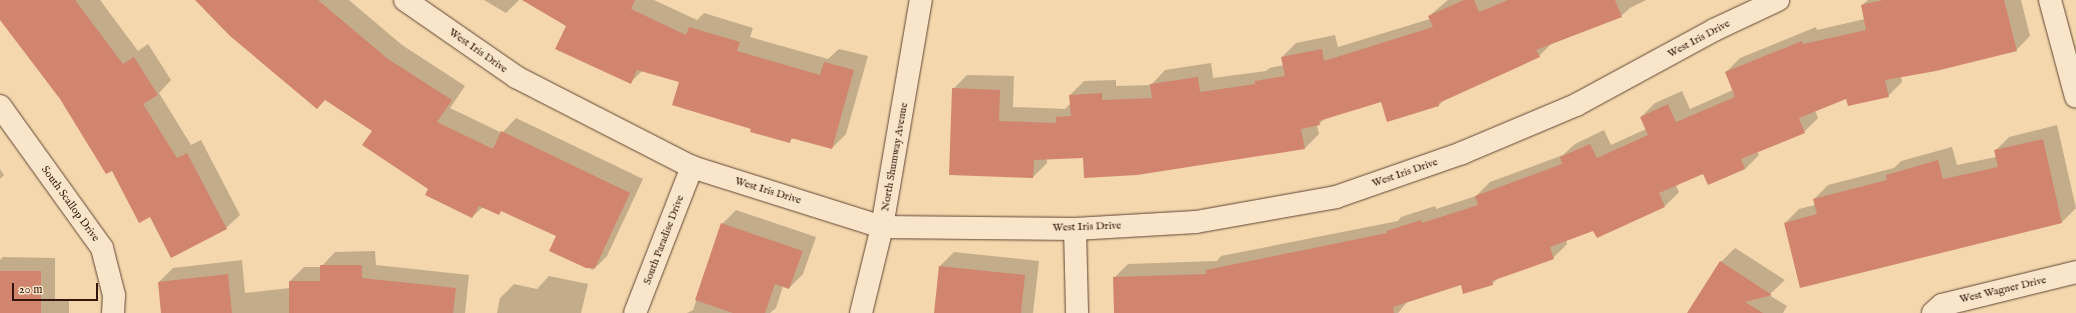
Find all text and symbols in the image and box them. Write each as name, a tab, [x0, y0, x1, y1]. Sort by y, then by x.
street label: West Iris Drive	[1666, 17, 1732, 61]
street label: West Iris Drive	[446, 26, 510, 76]
street label: North Shumway Avenue	[879, 102, 911, 212]
street label: West Iris Drive	[1370, 156, 1440, 190]
street label: South Scallop Drive	[38, 164, 102, 244]
street label: West Iris Drive	[733, 175, 803, 207]
street label: South Paradise Drive	[641, 193, 687, 287]
street label: West Iris Drive	[1052, 219, 1122, 235]
street label: West Wagner Drive	[1958, 274, 2048, 306]
scale bar	[14, 275, 100, 301]
text: 20 m	[19, 282, 42, 297]

